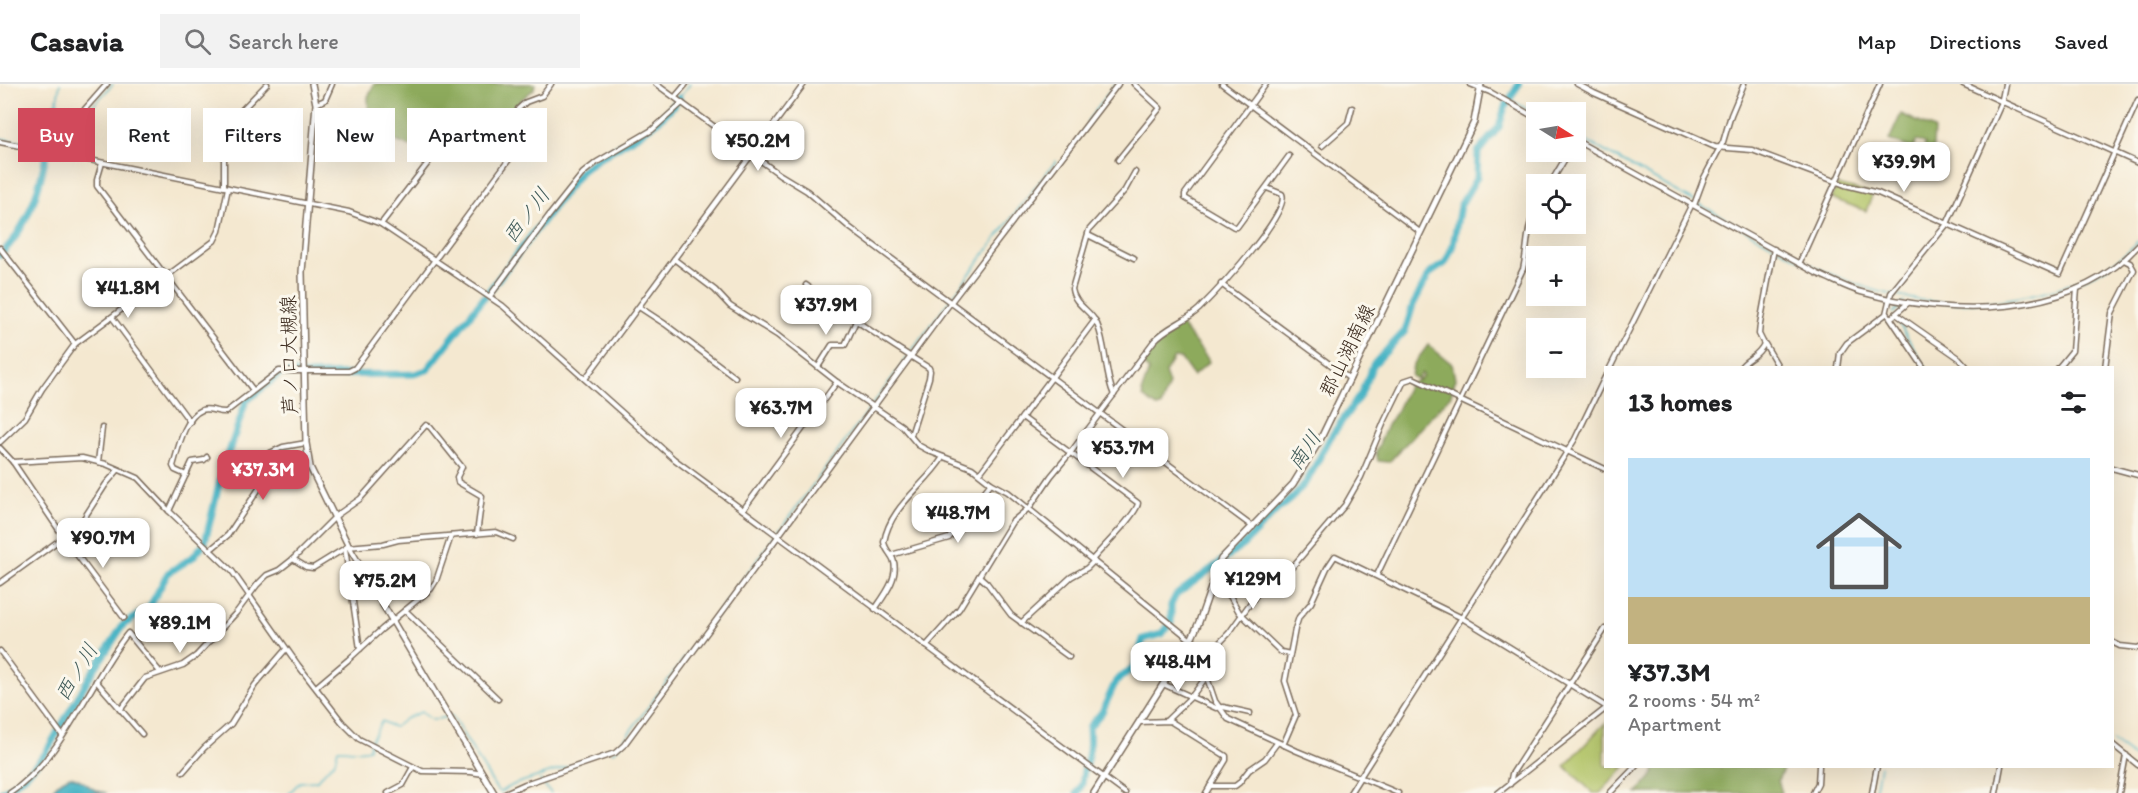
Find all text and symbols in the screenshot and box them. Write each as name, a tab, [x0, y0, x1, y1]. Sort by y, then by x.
search box	[160, 14, 580, 68]
text: Casavia	[30, 24, 124, 58]
icon: search	[181, 25, 214, 58]
text: Search here	[229, 28, 339, 55]
text: Map	[1858, 29, 1896, 54]
text: Directions	[1929, 29, 2021, 54]
text: Saved	[2054, 29, 2108, 54]
north arrow	[1526, 102, 1586, 162]
map controls	[1526, 102, 1586, 378]
chip: Buy	[18, 108, 95, 162]
chip: Rent	[107, 108, 191, 162]
chip: Filters	[203, 108, 303, 162]
chip: New	[315, 108, 395, 162]
chip: Apartment	[407, 108, 547, 162]
pin: ¥50.2M	[709, 121, 807, 172]
text: ¥50.2M	[725, 128, 791, 152]
pin: ¥39.9M	[1855, 142, 1953, 193]
text: ¥39.9M	[1872, 149, 1936, 173]
button: locate	[1526, 174, 1586, 234]
water label: 西ノ川	[497, 182, 555, 248]
button: +	[1526, 246, 1586, 306]
pin: ¥41.8M	[79, 268, 177, 319]
text: ¥41.8M	[96, 275, 160, 299]
pin: ¥37.9M	[777, 285, 875, 336]
text: ¥37.9M	[794, 292, 858, 316]
street label: 芦ノ口大槻線	[276, 295, 302, 415]
street label: 郡山湖南線	[1314, 300, 1380, 400]
button: −	[1526, 318, 1586, 378]
text: 13 homes	[1628, 386, 1732, 418]
icon: filters	[2057, 386, 2090, 419]
pin: ¥63.7M	[732, 388, 830, 439]
text: ¥63.7M	[749, 395, 813, 419]
water label: 南川	[1282, 426, 1326, 474]
pin: ¥53.7M	[1074, 428, 1172, 479]
text: ¥53.7M	[1091, 435, 1155, 459]
pin: ¥37.3M	[214, 450, 312, 501]
text: ¥37.3M	[231, 457, 295, 481]
pin: ¥48.7M	[909, 493, 1007, 544]
icon: home	[1805, 497, 1913, 605]
text: ¥48.7M	[926, 500, 990, 524]
pin: ¥90.7M	[54, 518, 152, 569]
text: ¥90.7M	[71, 525, 135, 549]
pin: ¥129M	[1211, 559, 1295, 610]
pin: ¥75.2M	[336, 561, 434, 612]
text: ¥129M	[1224, 566, 1282, 590]
text: ¥75.2M	[354, 568, 416, 592]
pin: ¥89.1M	[131, 603, 229, 654]
text: ¥89.1M	[149, 610, 211, 634]
water label: 西ノ川	[49, 639, 103, 705]
pin: ¥48.4M	[1129, 642, 1227, 693]
text: ¥48.4M	[1145, 649, 1211, 673]
text: ¥37.3M	[1628, 656, 1711, 688]
text: 2 rooms · 54 m²	[1628, 688, 1760, 712]
text: Apartment	[1628, 712, 1721, 736]

